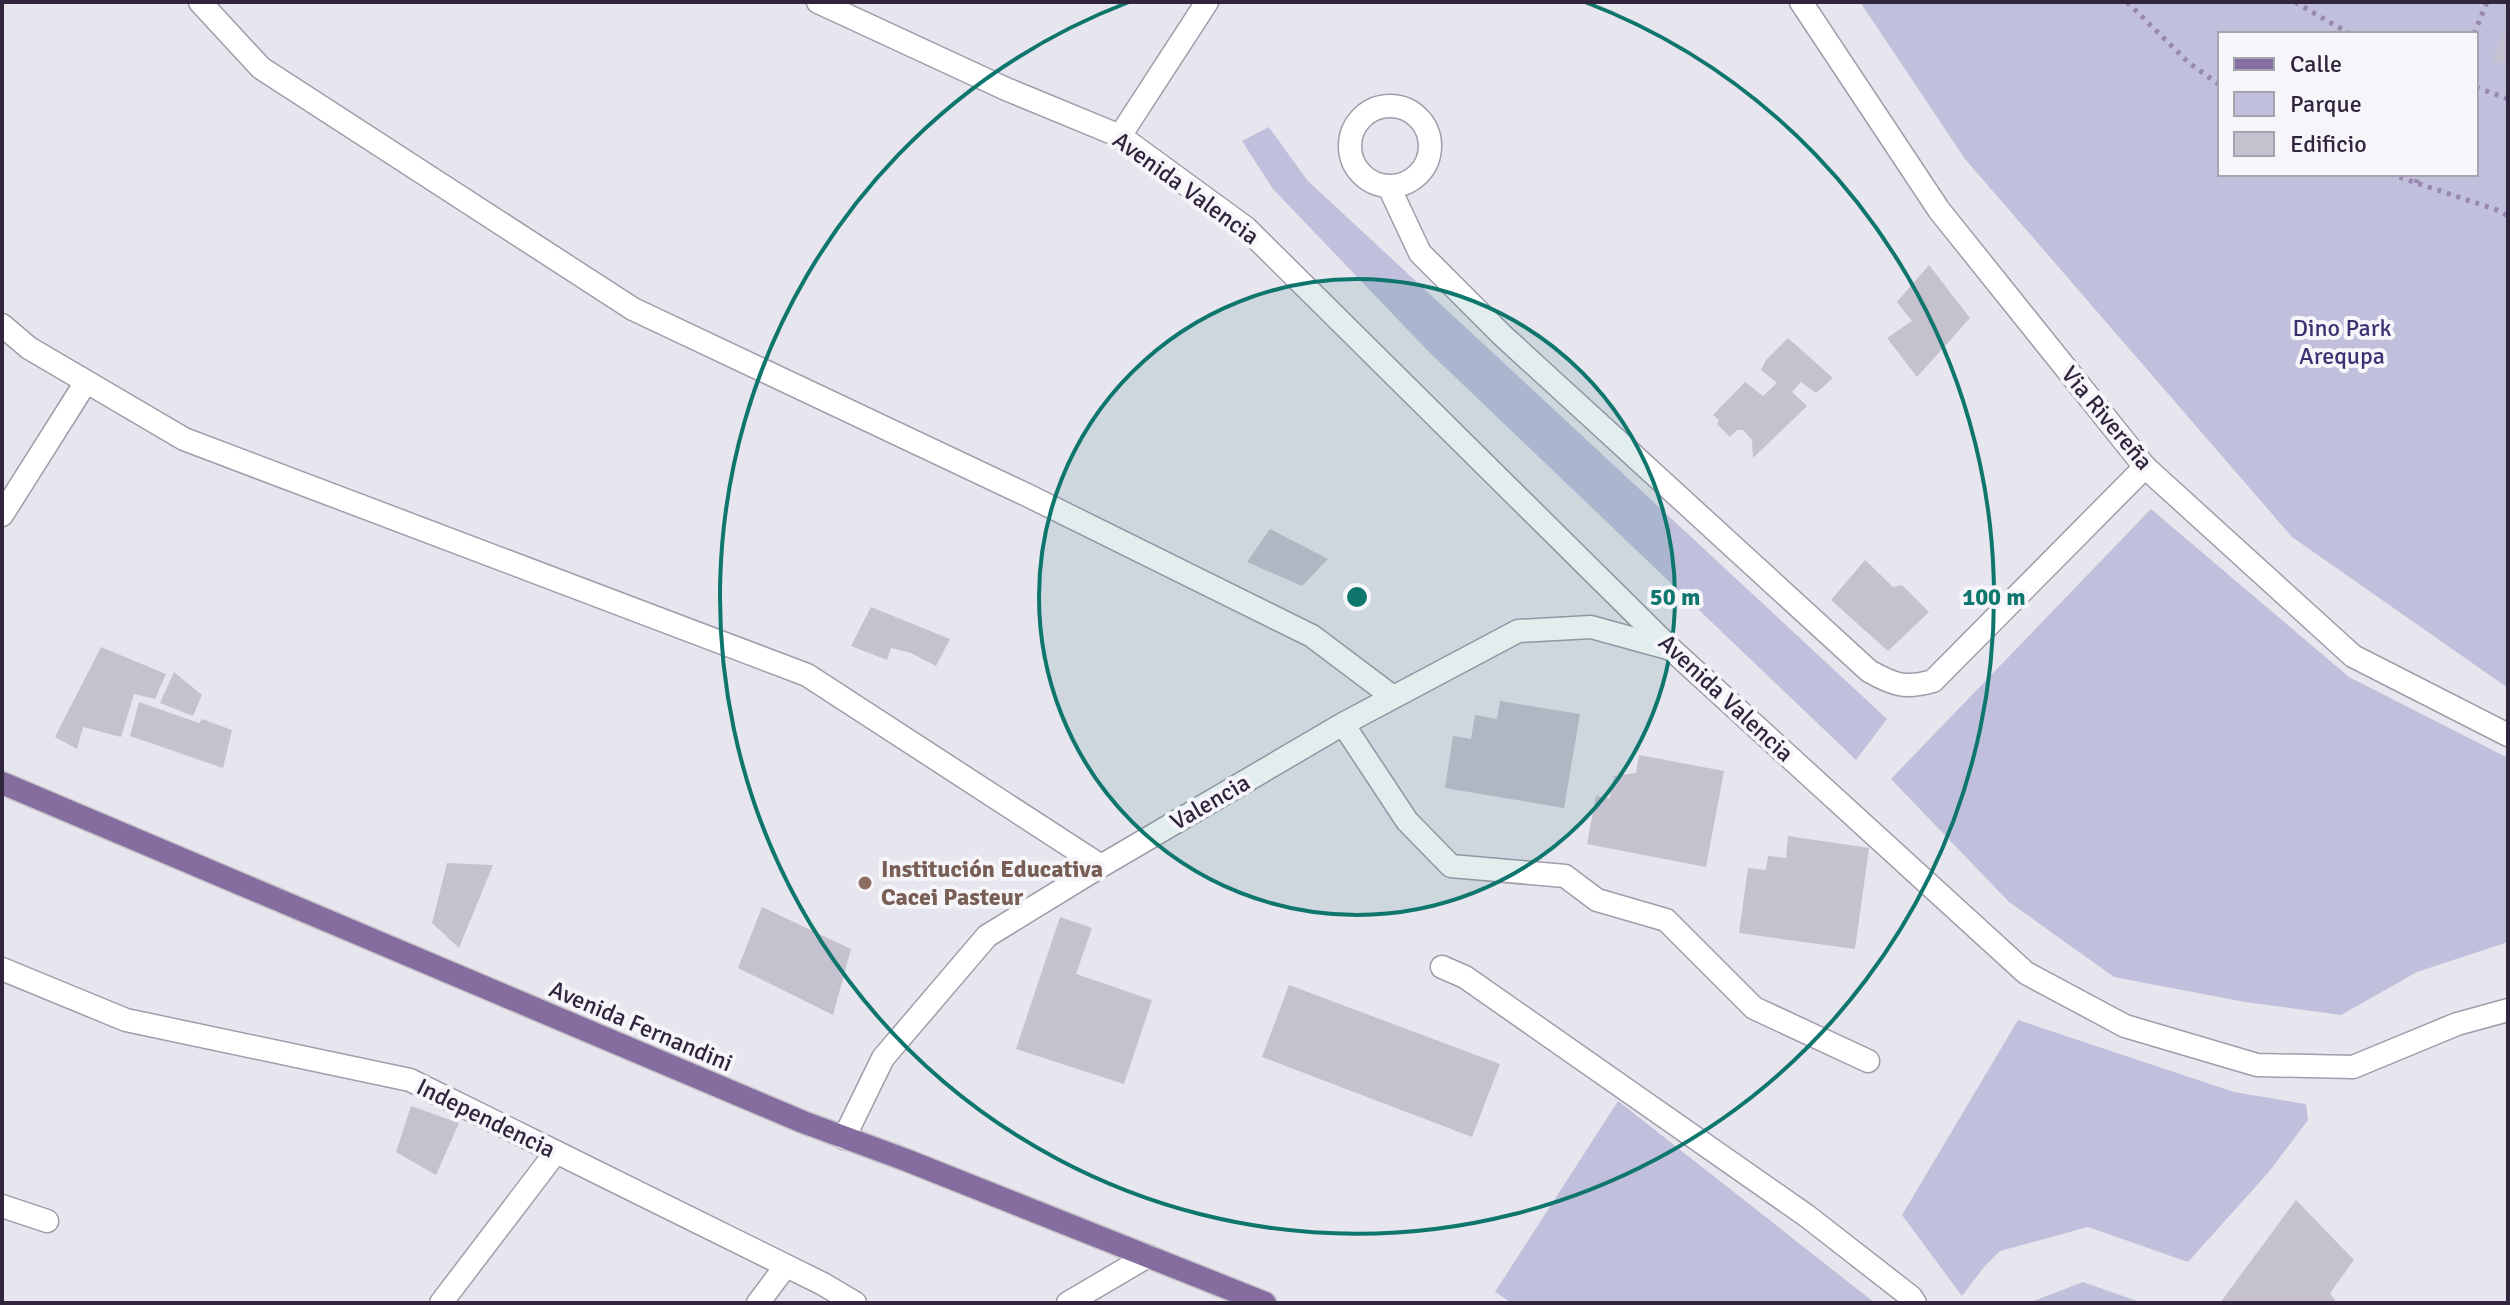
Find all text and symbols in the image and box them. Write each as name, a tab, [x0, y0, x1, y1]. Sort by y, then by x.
legend	[2218, 32, 2478, 176]
text: Calle	[2290, 49, 2342, 79]
text: Parque	[2290, 89, 2362, 119]
street label: Avenida Valencia	[1107, 125, 1265, 251]
text: Edificio	[2290, 129, 2367, 159]
park label: Dino Park Arequpa	[2292, 313, 2392, 371]
street label: Via Rivereña	[2055, 360, 2159, 476]
text: 50 m	[1650, 582, 1700, 612]
text: 100 m	[1962, 582, 2026, 612]
centre of rings	[1343, 583, 1371, 611]
street label: Avenida Valencia	[1652, 628, 1800, 768]
street label: Valencia	[1165, 767, 1255, 837]
place label: Institución Educativa Cacei Pasteur	[881, 854, 1103, 912]
marker: Institución Educativa Cacei Pasteur	[856, 874, 874, 892]
street label: Avenida Fernandini	[545, 974, 737, 1078]
street label: Independencia	[412, 1071, 560, 1165]

